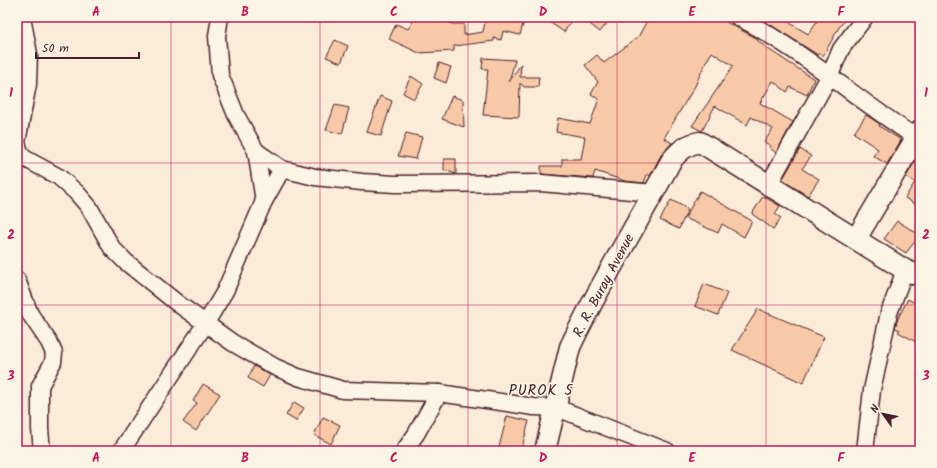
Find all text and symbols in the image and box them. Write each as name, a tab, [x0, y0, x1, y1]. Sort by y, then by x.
text: A	[92, 2, 100, 23]
text: B	[241, 2, 249, 23]
text: C	[390, 2, 398, 23]
text: D	[539, 2, 548, 23]
text: E	[688, 2, 696, 23]
text: F	[837, 2, 845, 23]
scale bar	[36, 34, 139, 60]
text: 50 m	[42, 39, 69, 58]
text: 1	[9, 83, 13, 104]
text: 1	[924, 83, 928, 104]
text: 2	[7, 225, 15, 246]
text: 2	[922, 225, 930, 246]
street label: R. R. Buray Avenue	[567, 229, 641, 341]
text: 3	[6, 366, 15, 387]
text: 3	[921, 366, 930, 387]
district label: PUROK 5	[508, 379, 574, 403]
north arrow	[863, 394, 903, 434]
text: N	[866, 401, 885, 417]
text: A	[92, 448, 100, 468]
text: B	[241, 448, 249, 468]
text: C	[390, 448, 398, 468]
text: D	[539, 448, 548, 468]
text: E	[688, 448, 696, 468]
text: F	[837, 448, 845, 468]

